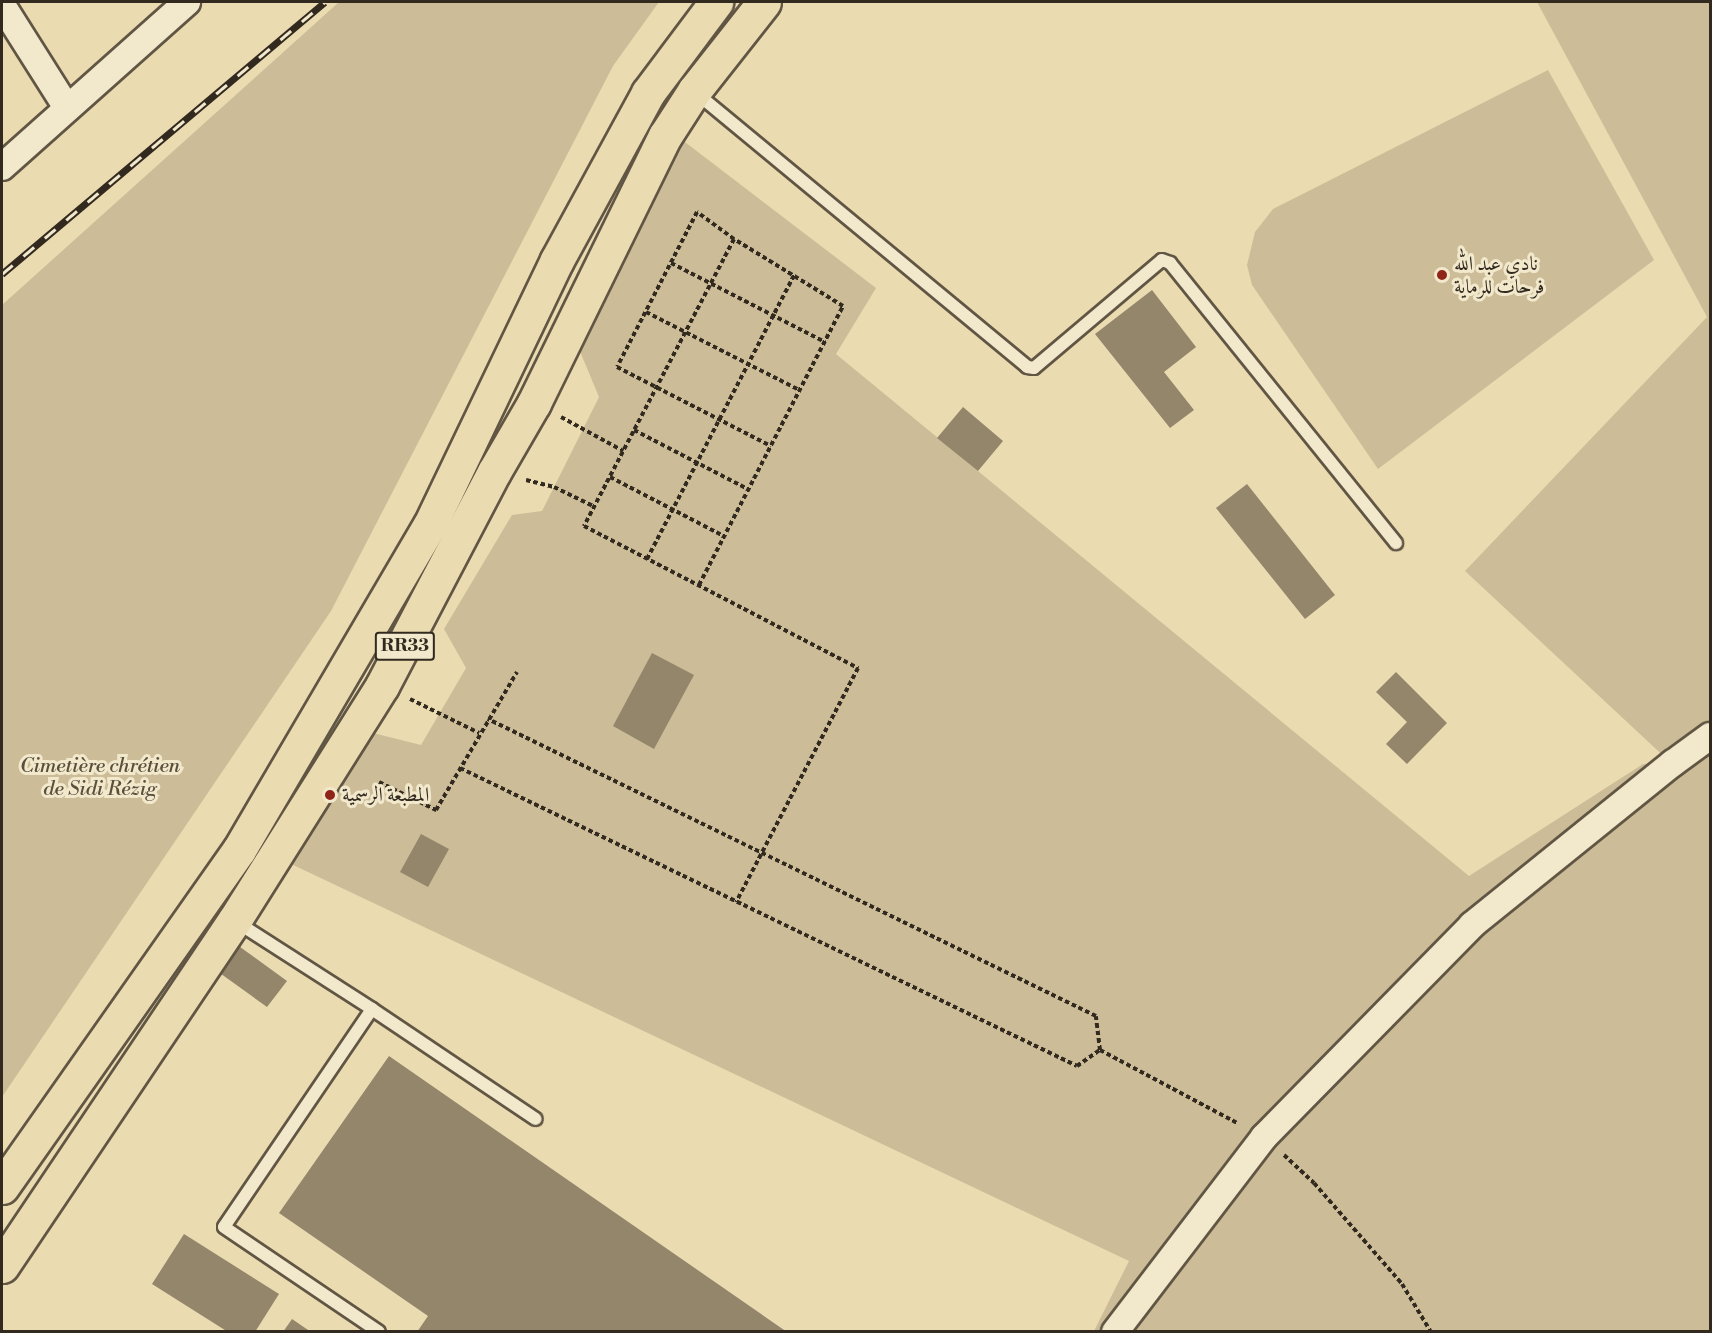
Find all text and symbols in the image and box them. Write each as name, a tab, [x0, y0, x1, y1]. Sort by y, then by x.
place label: نادي عبد الله فرحات للرماية	[1454, 252, 1544, 299]
marker: نادي عبد الله فرحات للرماية	[1435, 268, 1449, 282]
road number: RR33	[374, 631, 436, 661]
park label: Cimetière chrétien de Sidi Rézig	[20, 754, 180, 801]
place label: المطبعة الرسمية	[342, 783, 429, 807]
marker: المطبعة الرسمية	[323, 788, 337, 802]

